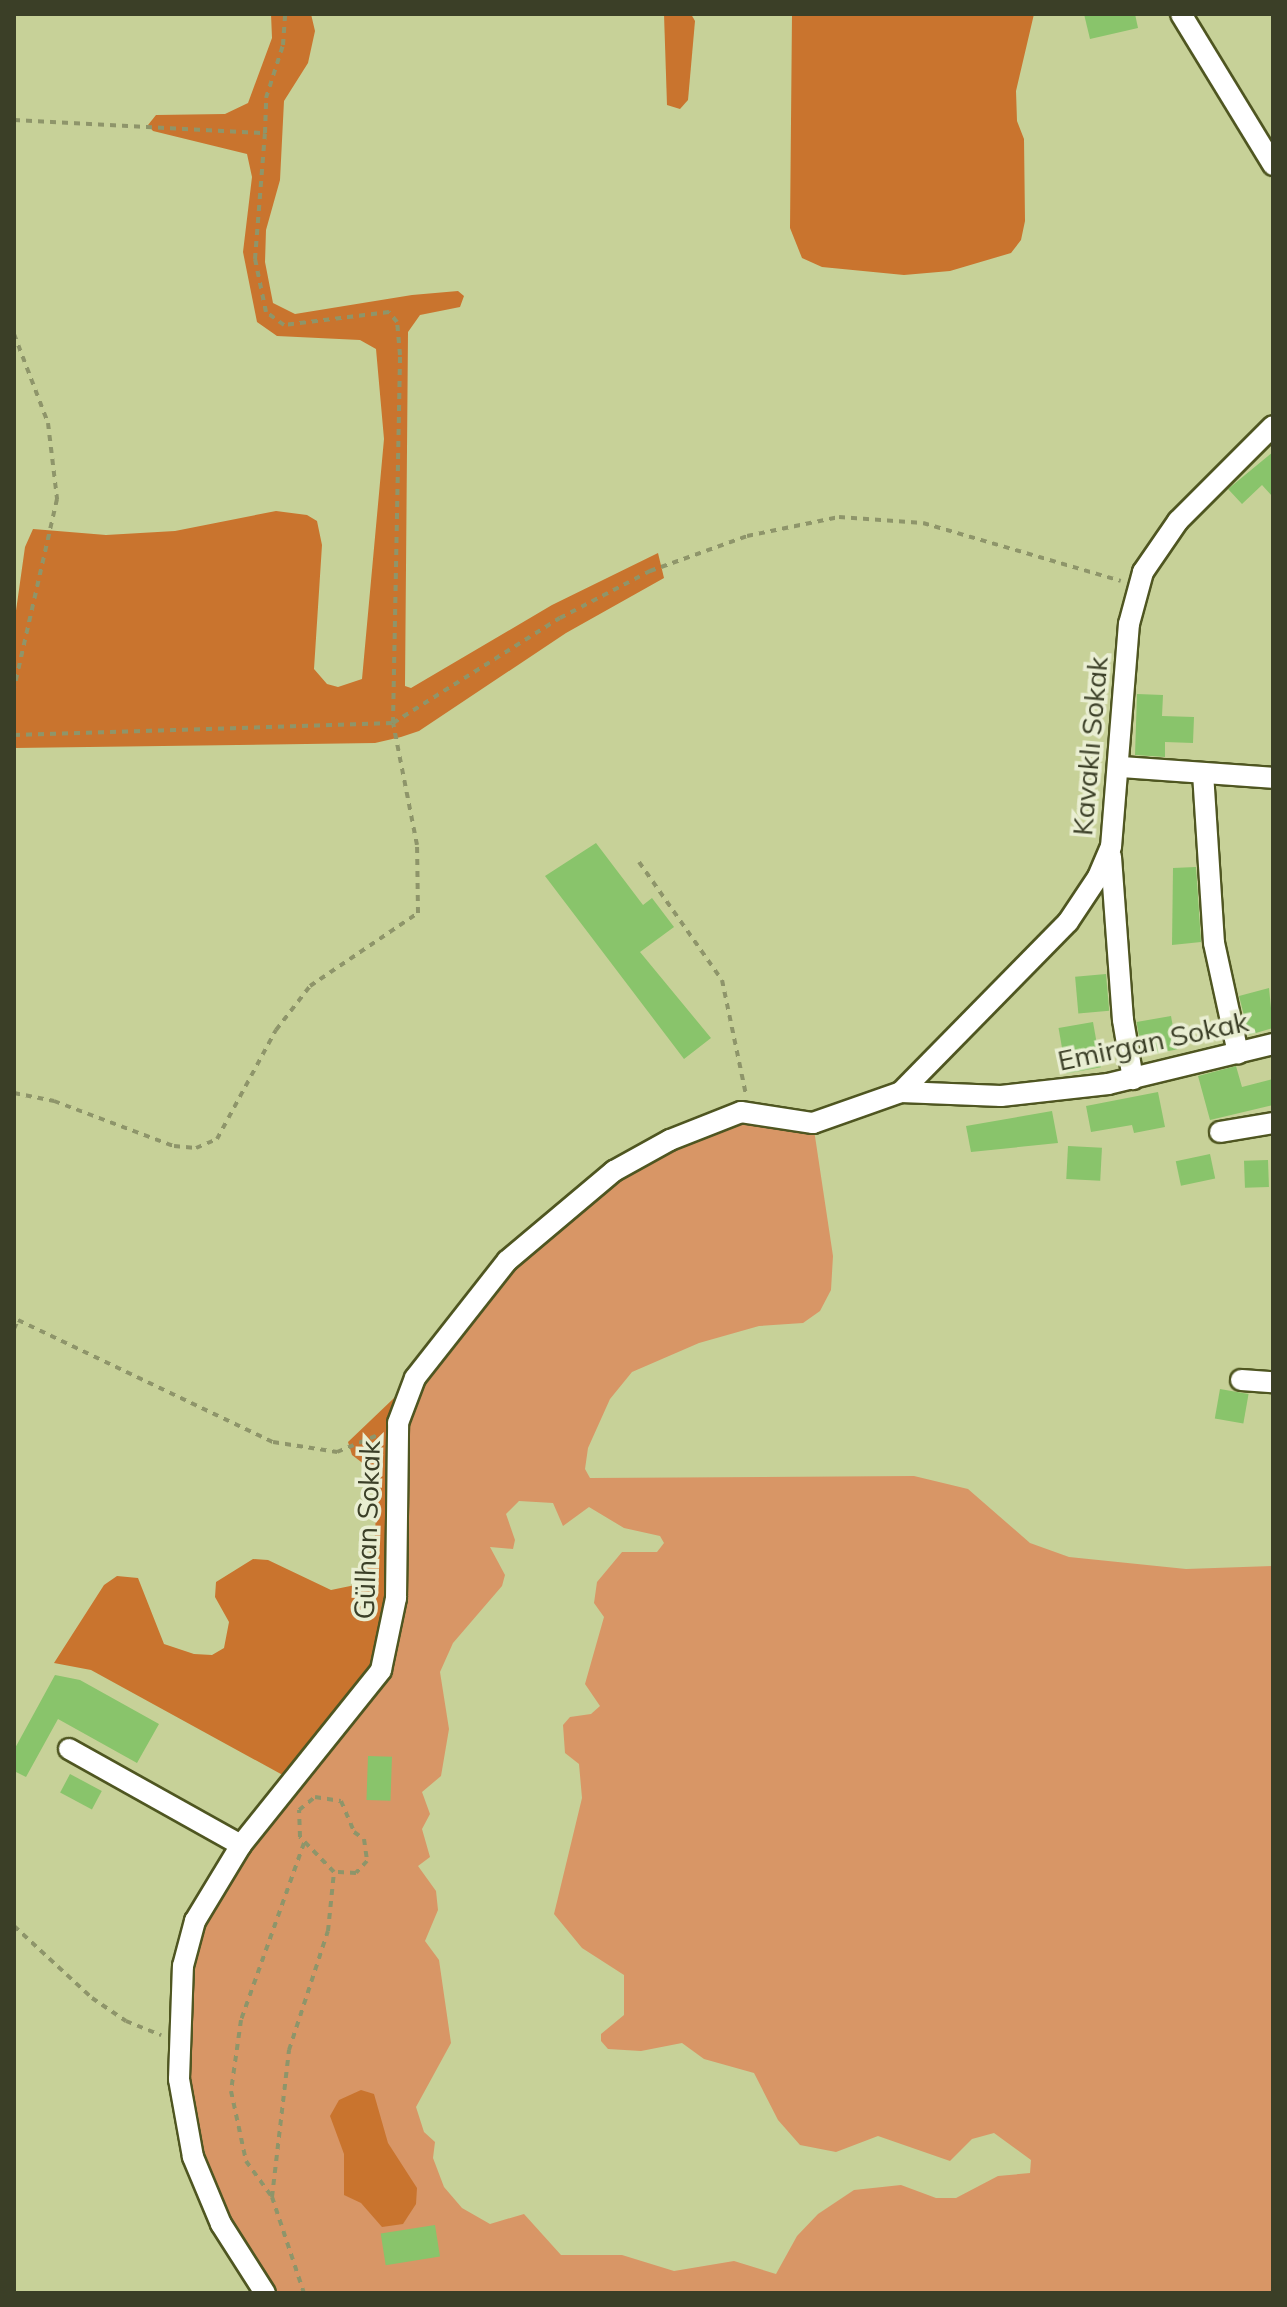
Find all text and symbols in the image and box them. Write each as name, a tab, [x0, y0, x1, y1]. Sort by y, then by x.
street label: Kavaklı Sokak	[1065, 655, 1115, 837]
street label: Emirgan Sokak	[1055, 1004, 1251, 1078]
street label: Gülhan Sokak	[347, 1440, 387, 1620]

